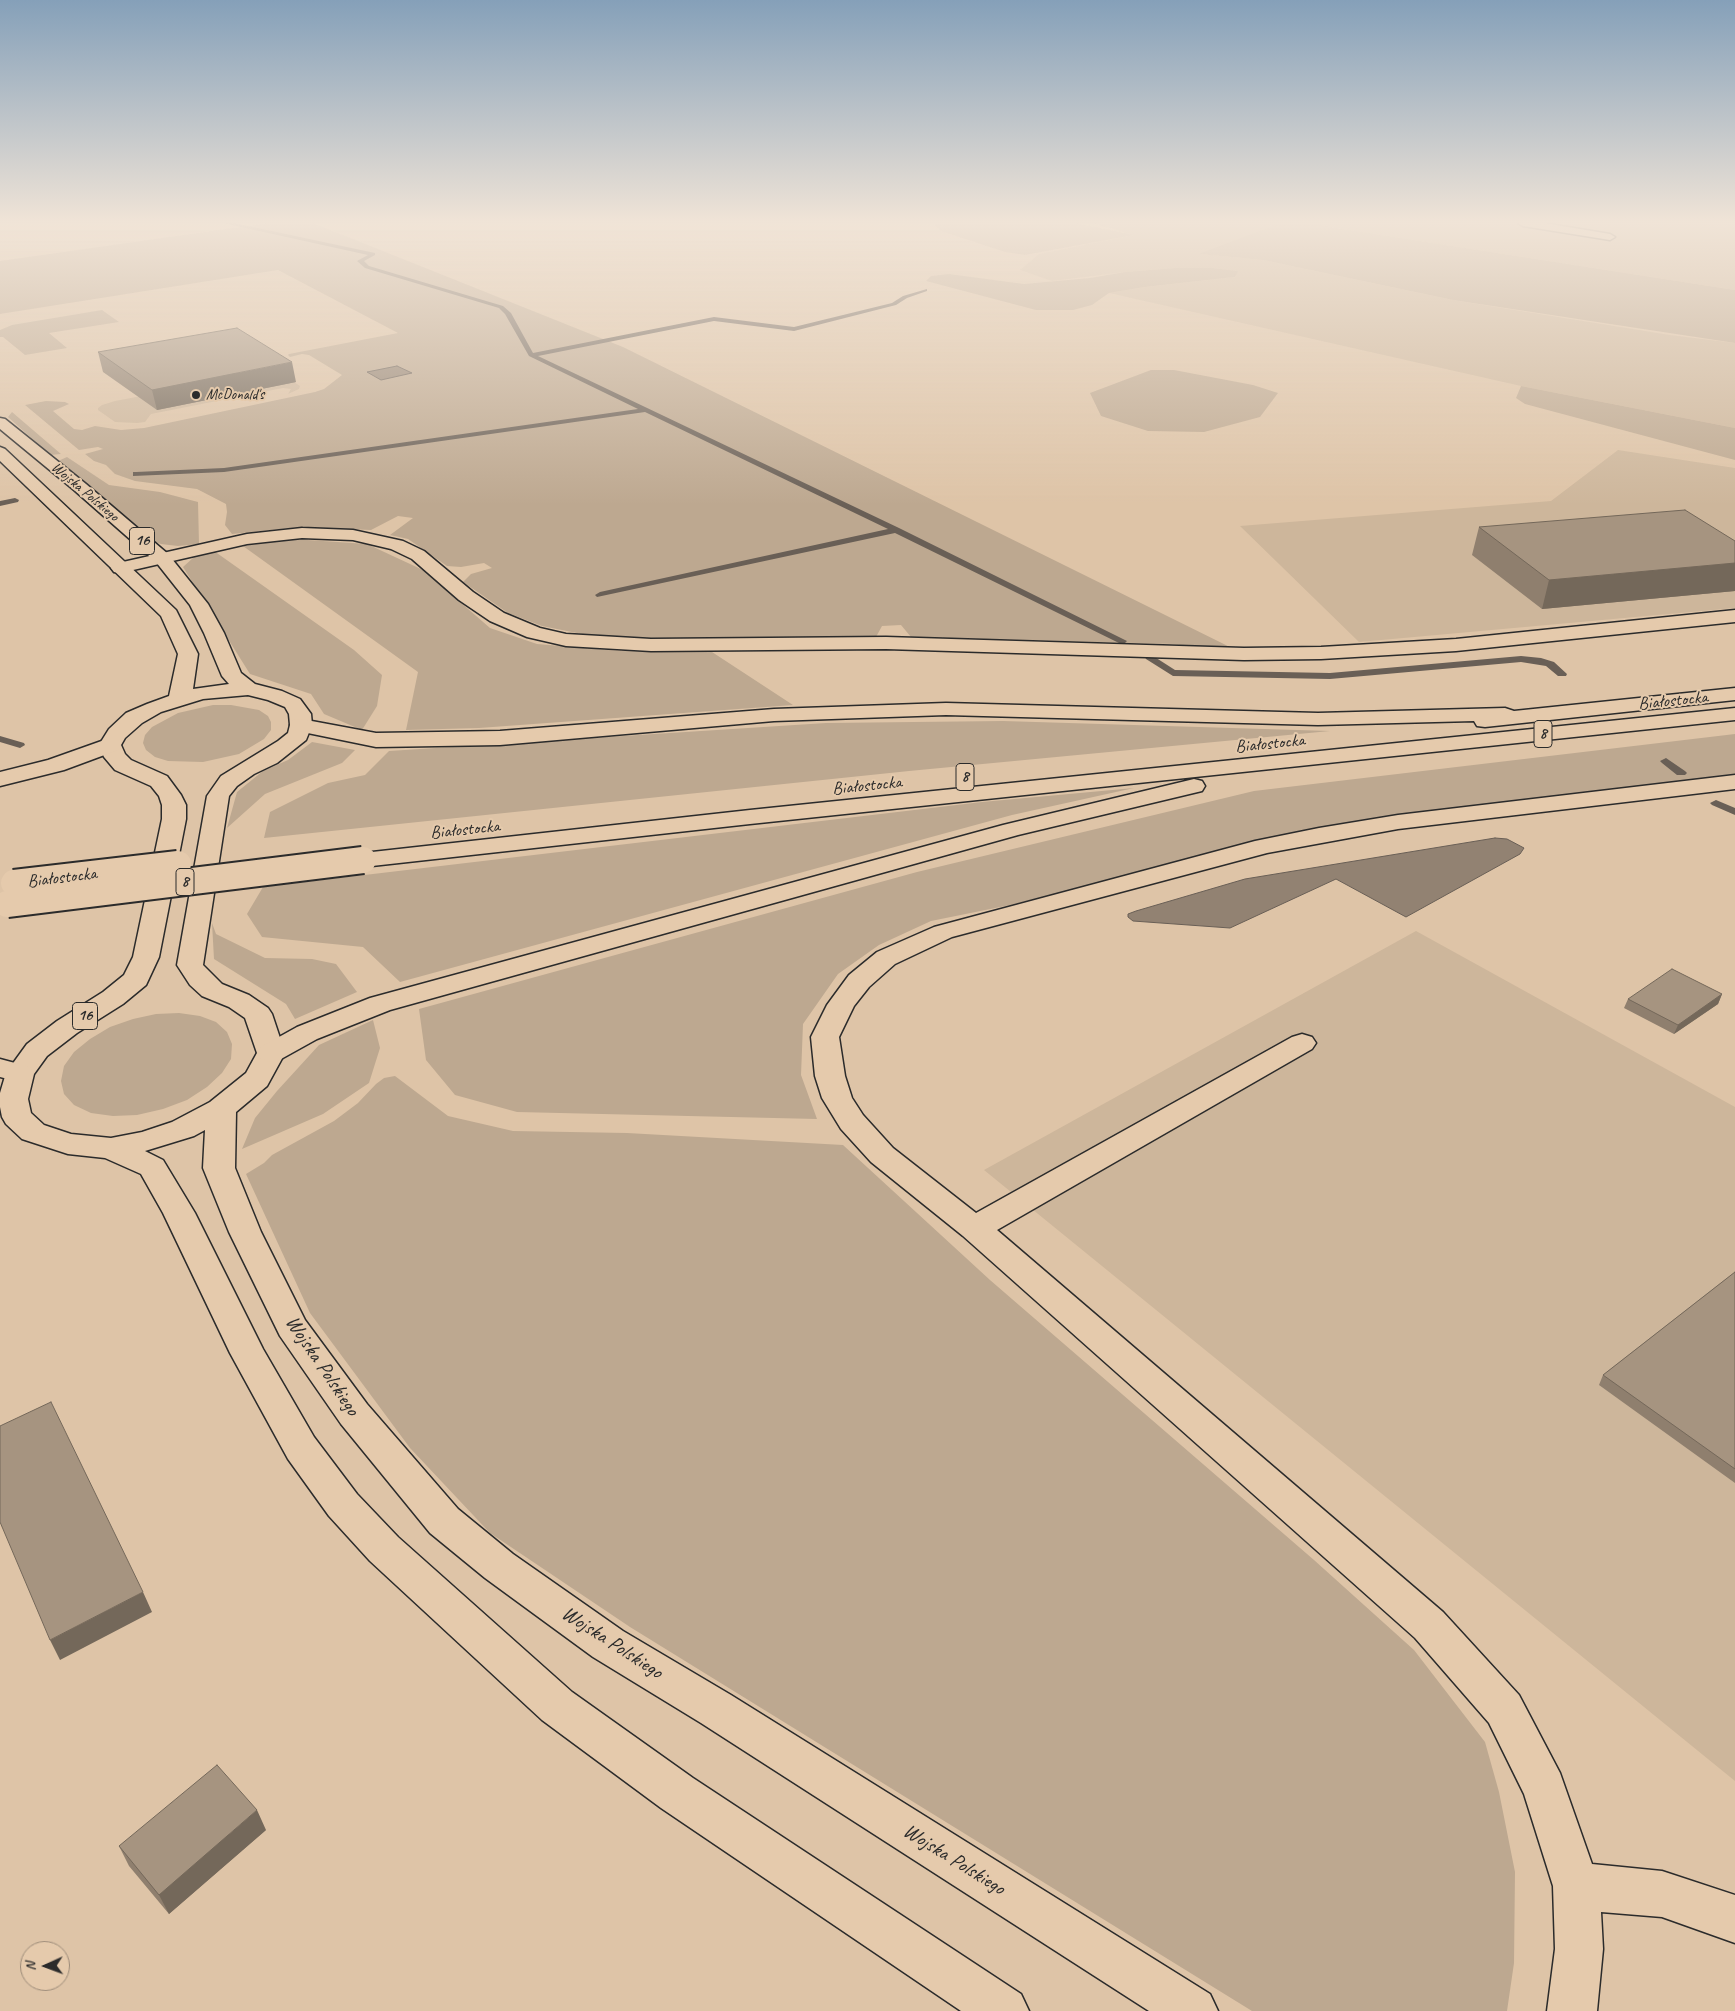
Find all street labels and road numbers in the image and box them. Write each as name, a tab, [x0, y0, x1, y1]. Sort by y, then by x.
street label: Wojska Polskiego	[48, 459, 122, 525]
road number: 16	[130, 528, 154, 554]
street label: Białostocka	[1637, 687, 1709, 715]
road number: 8	[1534, 721, 1552, 748]
street label: Białostocka	[1234, 730, 1306, 758]
road number: 8	[956, 764, 974, 790]
street label: Białostocka	[831, 772, 903, 800]
street label: Białostocka	[429, 816, 501, 844]
street label: Białostocka	[26, 863, 98, 893]
road number: 8	[176, 869, 194, 896]
road number: 16	[72, 1002, 98, 1030]
street label: Wojska Polskiego	[279, 1311, 365, 1421]
street label: Wojska Polskiego	[557, 1601, 667, 1685]
street label: Wojska Polskiego	[898, 1819, 1010, 1901]

